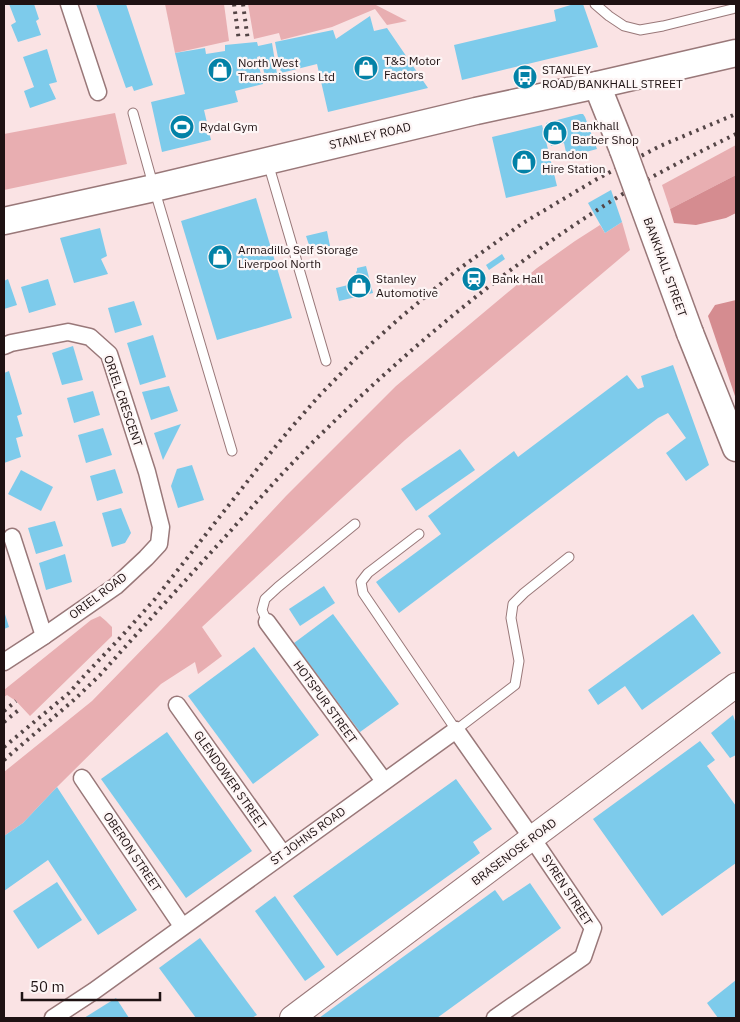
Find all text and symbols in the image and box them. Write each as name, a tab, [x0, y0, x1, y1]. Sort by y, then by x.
place label: T&S Motor Factors	[384, 53, 441, 82]
place label: North West Transmissions Ltd	[238, 55, 335, 84]
shop icon: T&S Motor Factors	[353, 55, 379, 81]
shop icon: North West Transmissions Ltd	[207, 57, 233, 83]
place label: STANLEY ROAD/BANKHALL STREET	[542, 62, 683, 91]
bus stop icon: STANLEY ROAD/BANKHALL STREET	[512, 64, 538, 90]
sports icon: Rydal Gym	[169, 114, 195, 140]
place label: Bankhall Barber Shop	[572, 118, 639, 147]
place label: Rydal Gym	[200, 119, 258, 134]
street label: STANLEY ROAD	[328, 119, 412, 152]
shop icon: Bankhall Barber Shop	[542, 120, 568, 146]
place label: Brandon Hire Station	[542, 147, 606, 176]
shop icon: Brandon Hire Station	[511, 149, 537, 175]
street label: BANKHALL STREET	[641, 215, 690, 319]
place label: Armadillo Self Storage Liverpool North	[238, 242, 358, 271]
shop icon: Armadillo Self Storage Liverpool North	[207, 244, 233, 270]
station icon: Bank Hall	[461, 266, 487, 292]
place label: Stanley Automotive	[376, 271, 439, 300]
place label: Bank Hall	[492, 271, 544, 286]
shop icon: Stanley Automotive	[346, 273, 372, 299]
street label: ORIEL CRESCENT	[101, 353, 146, 449]
street label: ORIEL ROAD	[66, 569, 130, 622]
street label: HOTSPUR STREET	[290, 657, 361, 746]
street label: GLENDOWER STREET	[191, 728, 270, 832]
street label: ST JOHNS ROAD	[267, 803, 348, 868]
street label: OBERON STREET	[100, 809, 165, 895]
street label: BRASENOSE ROAD	[468, 815, 559, 888]
street label: SYREN STREET	[539, 851, 596, 928]
scale bar	[22, 970, 160, 1002]
text: 50 m	[30, 977, 65, 996]

